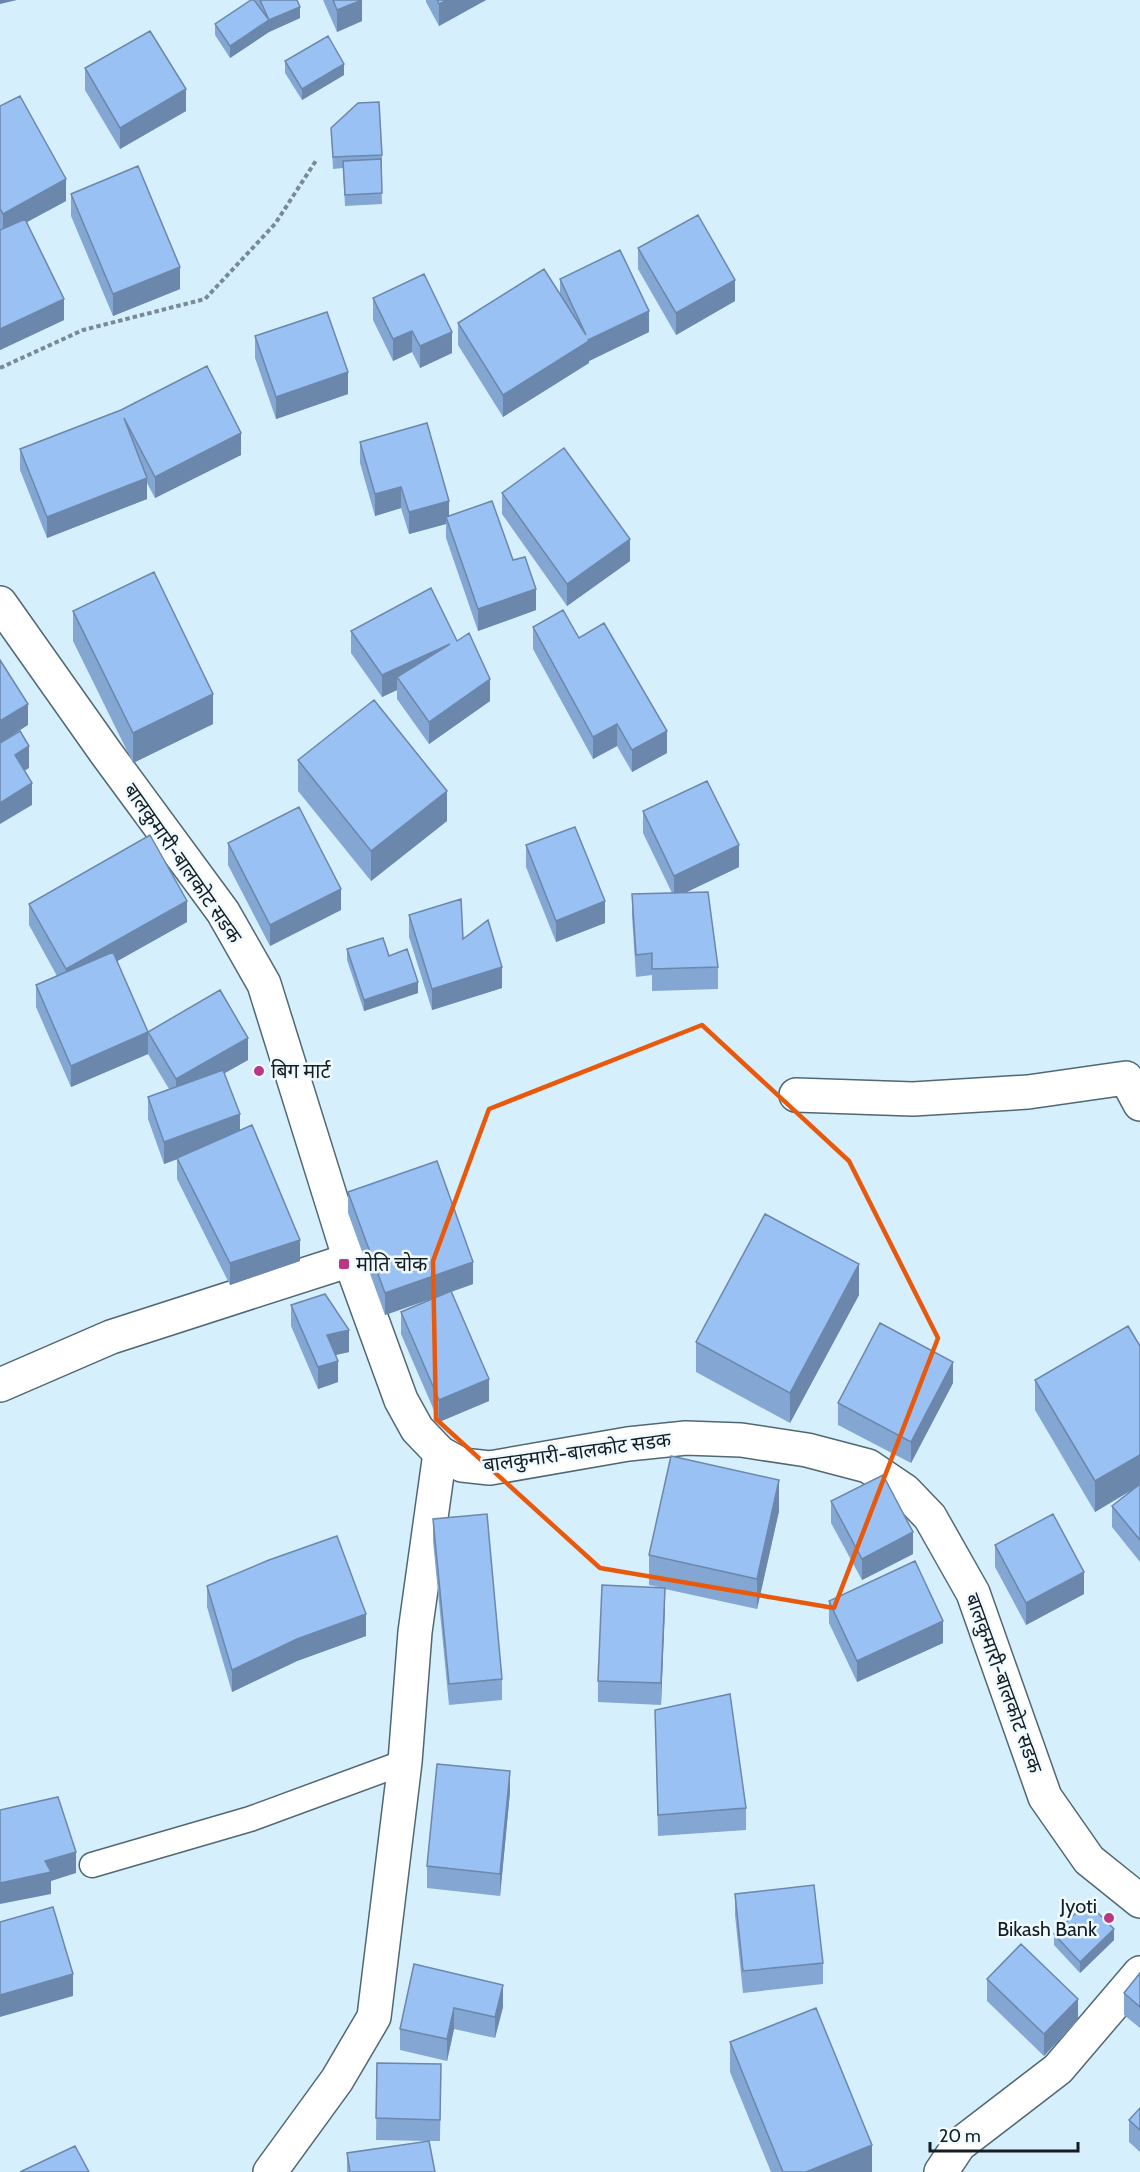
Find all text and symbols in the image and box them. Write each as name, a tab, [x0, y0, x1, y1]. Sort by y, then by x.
street label: बालकुमारी-बालकोट सडक	[118, 779, 247, 949]
place label: बिग मार्ट	[271, 1059, 331, 1083]
marker: बिग मार्ट	[252, 1064, 266, 1078]
place label: मोति चोक	[356, 1252, 428, 1276]
marker: मोति चोक	[337, 1257, 351, 1271]
street label: बालकुमारी-बालकोट सडक	[482, 1427, 673, 1478]
street label: बालकुमारी-बालकोट सडक	[959, 1590, 1048, 1777]
place label: Jyoti Bikash Bank	[997, 1894, 1097, 1941]
marker: Jyoti Bikash Bank	[1102, 1911, 1116, 1925]
scale bar	[930, 2115, 1078, 2153]
text: 20 m	[939, 2125, 981, 2147]

